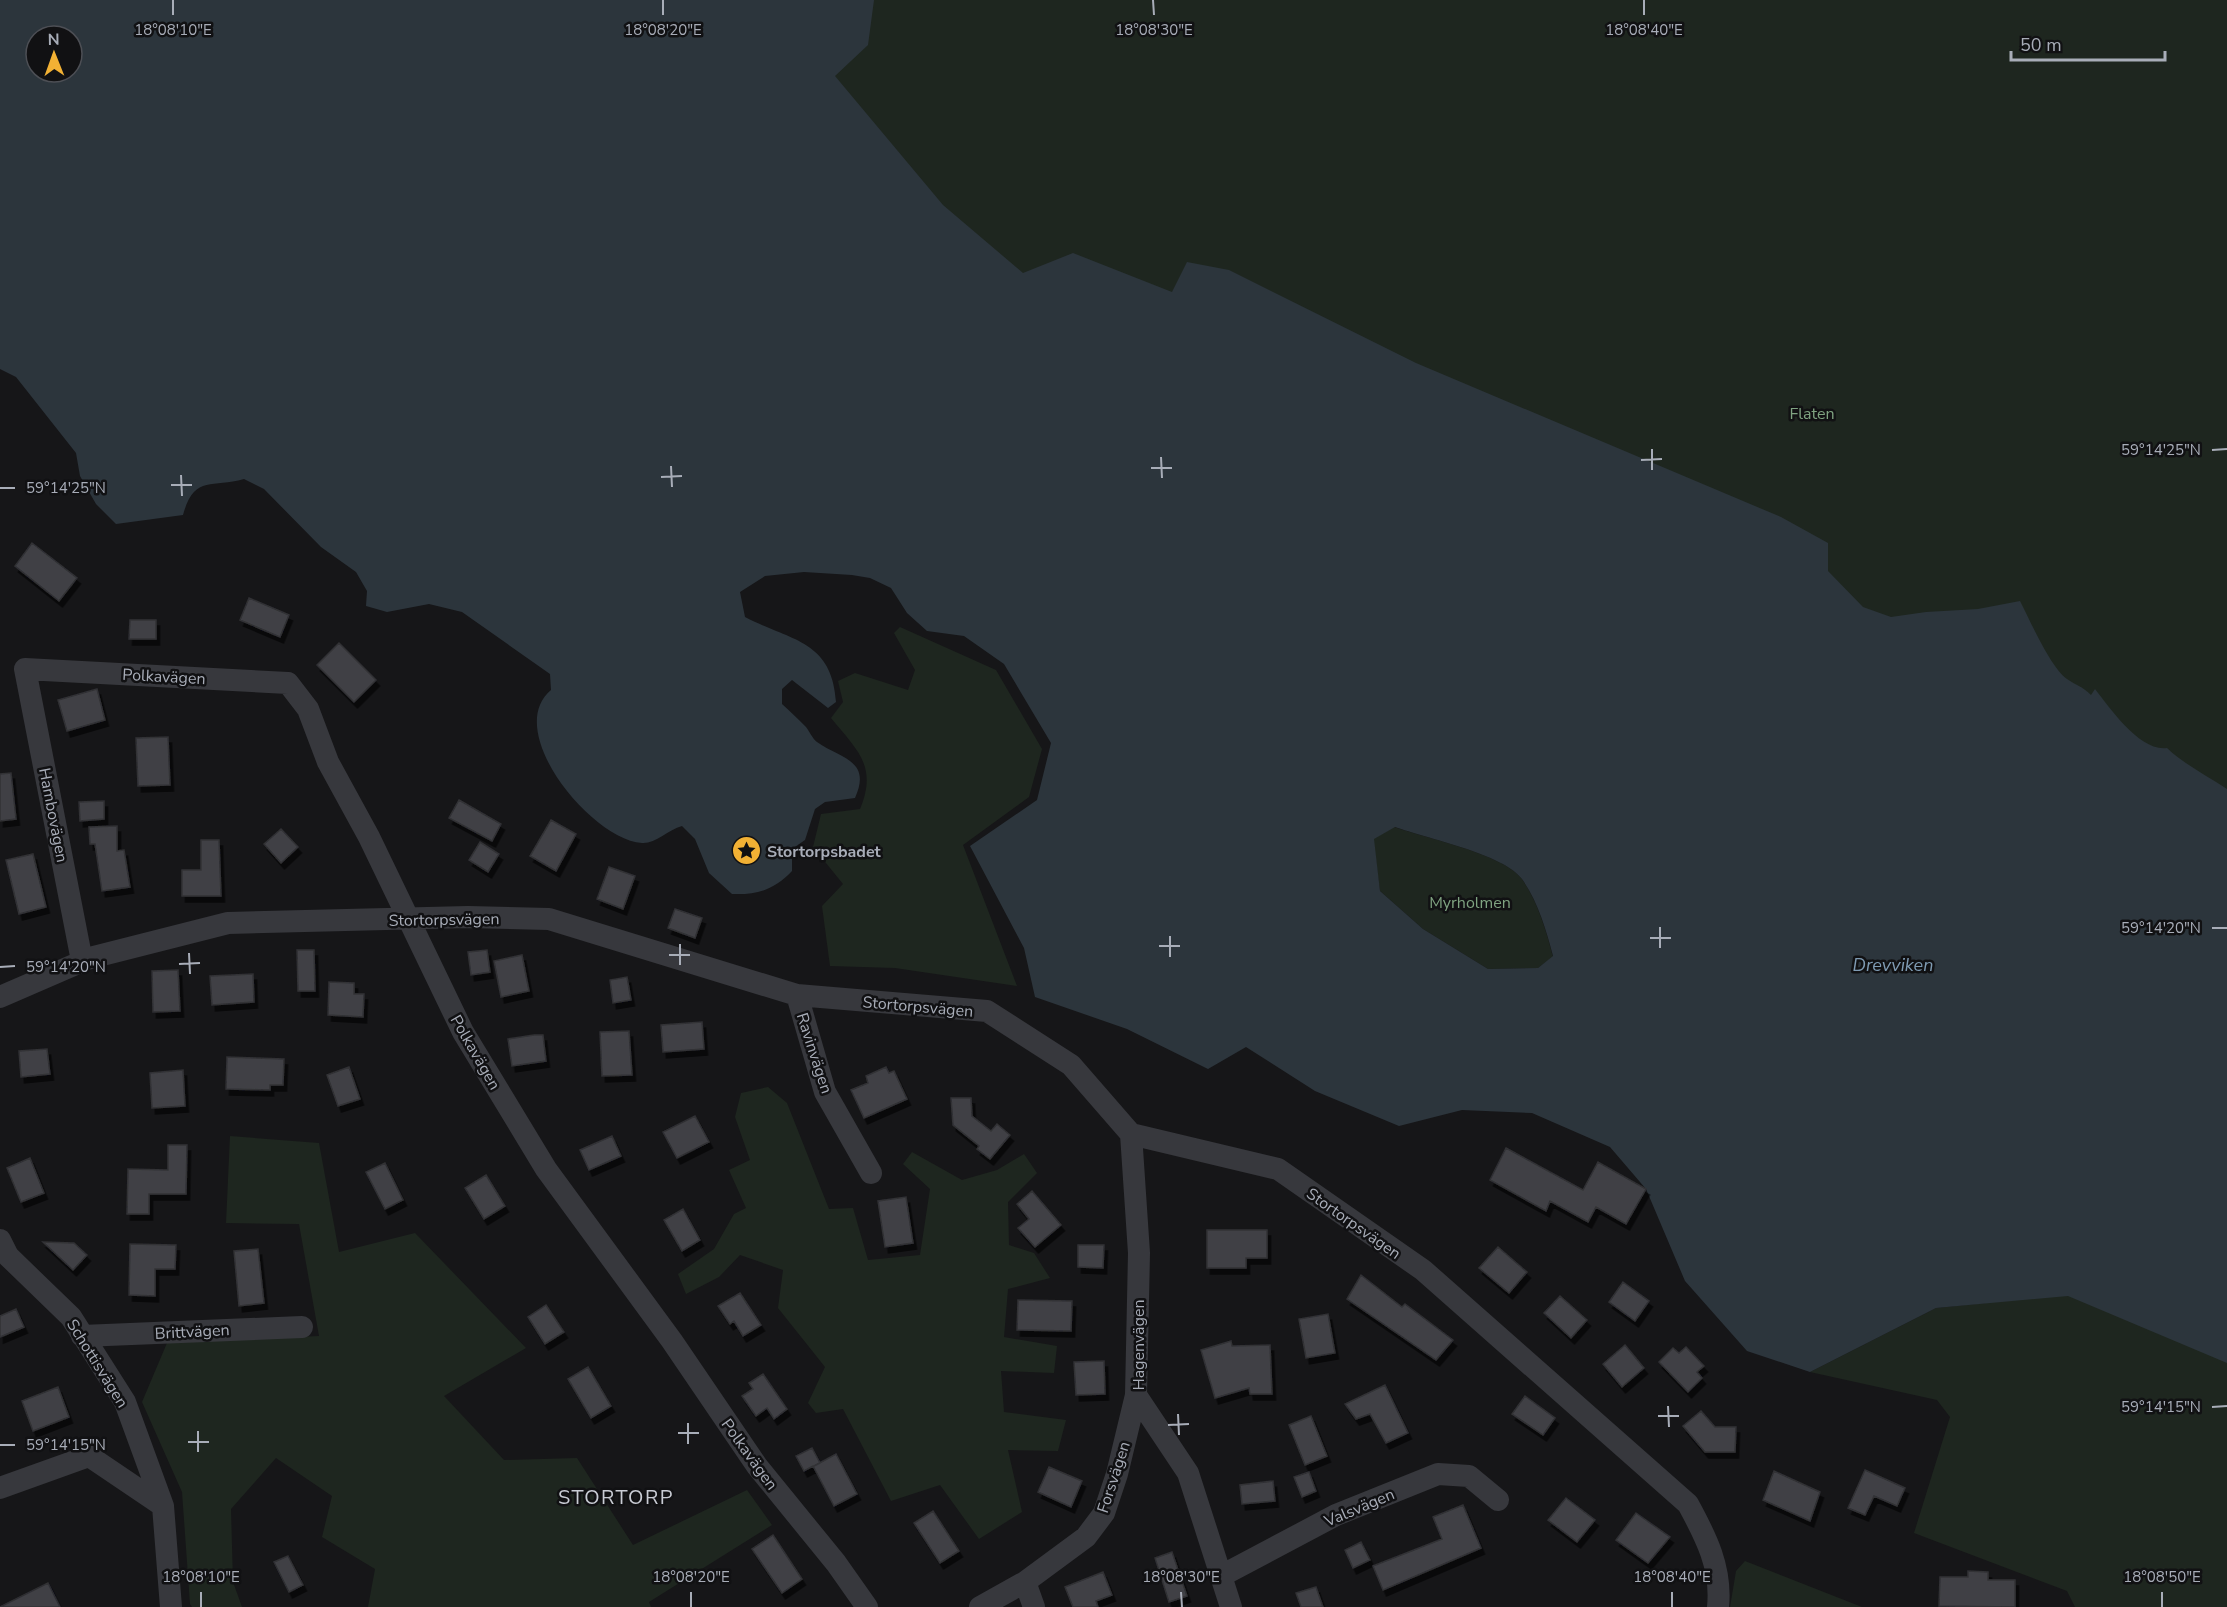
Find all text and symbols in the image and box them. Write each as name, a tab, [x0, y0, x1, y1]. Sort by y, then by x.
text: 18°08'10"E	[134, 20, 212, 40]
text: 18°08'20"E	[624, 20, 702, 40]
text: 18°08'30"E	[1115, 20, 1193, 40]
text: 18°08'40"E	[1605, 20, 1683, 40]
north arrow	[24, 24, 84, 84]
scale bar	[2011, 24, 2166, 62]
text: N	[48, 29, 60, 51]
text: 50 m	[2020, 33, 2062, 57]
park label: Flaten	[1789, 403, 1835, 425]
text: 59°14'25"N	[2121, 440, 2201, 460]
text: 59°14'25"N	[26, 478, 106, 498]
street label: Polkavägen	[122, 664, 206, 690]
street label: Hambovägen	[33, 766, 73, 864]
place icon: Stortorpsbadet	[730, 835, 762, 867]
place label: Stortorpsbadet	[767, 841, 882, 863]
park label: Myrholmen	[1429, 892, 1511, 914]
street label: Stortorpsvägen	[388, 908, 500, 932]
text: 59°14'20"N	[2121, 918, 2201, 938]
water label: Drevviken	[1853, 953, 1933, 977]
text: 59°14'20"N	[26, 957, 106, 977]
street label: Stortorpsvägen	[862, 991, 974, 1023]
street label: Ravinvägen	[791, 1010, 837, 1096]
street label: Polkavägen	[445, 1011, 505, 1094]
street label: Stortorpsvägen	[1302, 1183, 1405, 1265]
street label: Hagenvägen	[1128, 1299, 1150, 1391]
street label: Schottisvägen	[61, 1315, 133, 1412]
street label: Brittvägen	[154, 1319, 230, 1345]
text: 59°14'15"N	[2121, 1397, 2201, 1417]
street label: Polkavägen	[716, 1414, 783, 1495]
text: 59°14'15"N	[26, 1435, 106, 1455]
street label: Forsvägen	[1092, 1439, 1136, 1516]
street label: Valsvägen	[1320, 1483, 1398, 1533]
district label: STORTORP	[558, 1484, 674, 1511]
text: 18°08'10"E	[162, 1567, 240, 1587]
text: 18°08'20"E	[652, 1567, 730, 1587]
text: 18°08'30"E	[1142, 1567, 1220, 1587]
text: 18°08'40"E	[1633, 1567, 1711, 1587]
text: 18°08'50"E	[2123, 1567, 2201, 1587]

